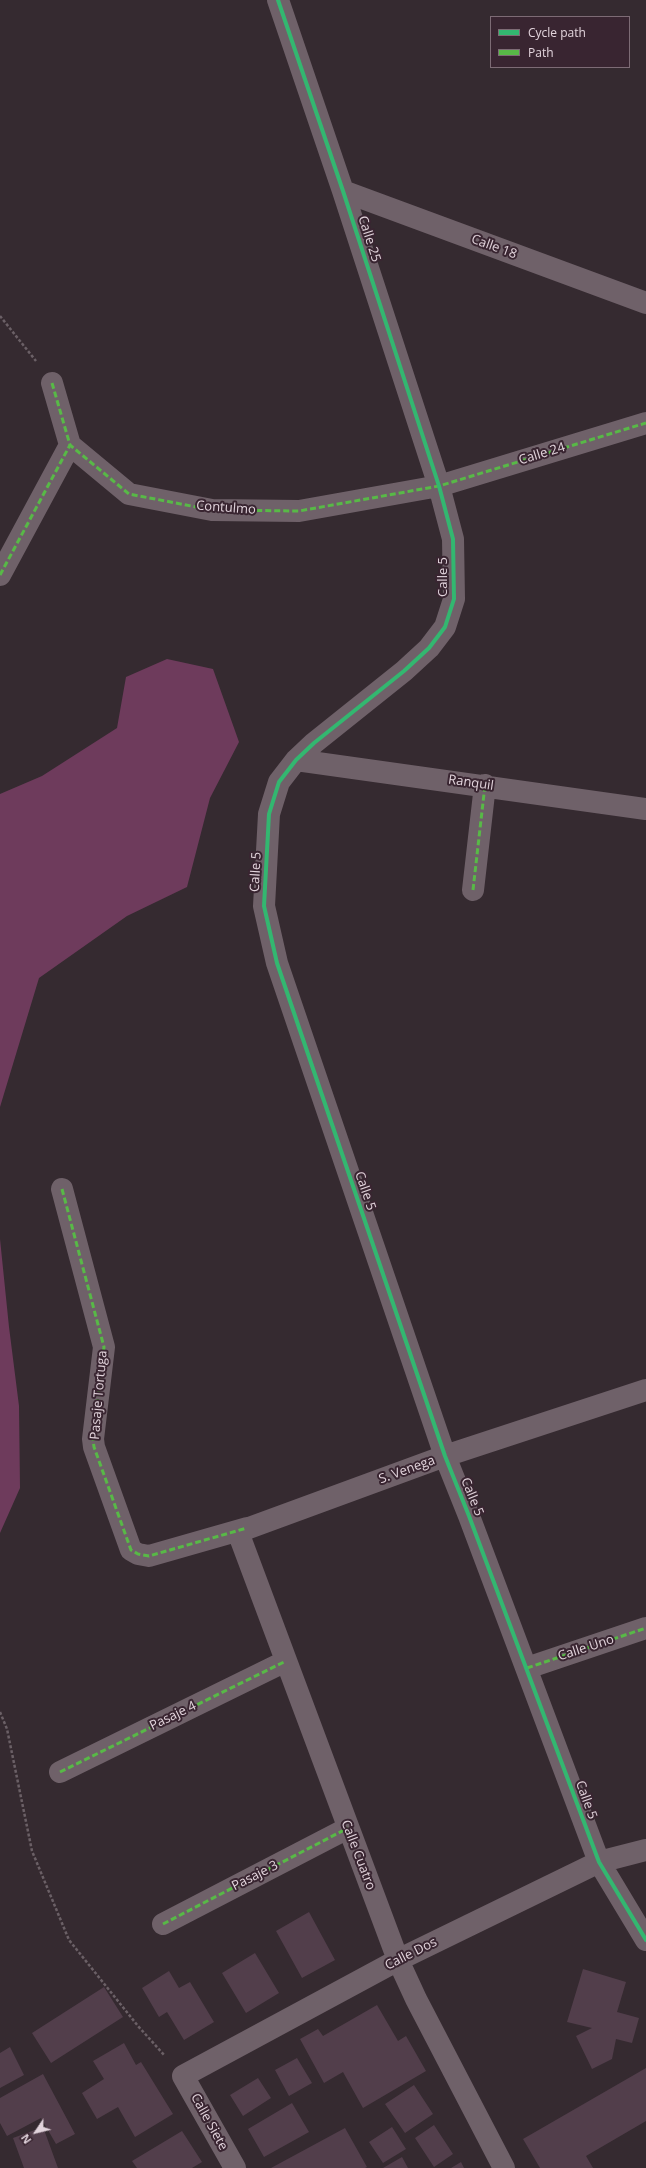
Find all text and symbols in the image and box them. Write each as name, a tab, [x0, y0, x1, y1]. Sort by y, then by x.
legend	[490, 16, 630, 68]
text: Cycle path	[528, 24, 586, 41]
text: Path	[528, 44, 554, 61]
street label: Calle 25	[354, 214, 384, 264]
street label: Calle 18	[469, 232, 519, 262]
street label: Calle 24	[517, 440, 567, 468]
street label: Contulmo	[196, 498, 256, 518]
street label: Calle 5	[435, 557, 451, 597]
street label: Ranquil	[447, 772, 495, 794]
street label: Calle 5	[247, 852, 265, 892]
street label: Calle 5	[351, 1170, 379, 1212]
street label: Pasaje Tortuga	[87, 1350, 111, 1440]
street label: S. Venega	[377, 1453, 437, 1487]
street label: Calle 5	[457, 1475, 487, 1519]
street label: Calle Uno	[556, 1632, 616, 1664]
street label: Pasaje 4	[147, 1698, 199, 1734]
street label: Calle 5	[572, 1778, 600, 1822]
street label: Calle Cuatro	[337, 1818, 379, 1892]
street label: Pasaje 3	[229, 1858, 281, 1894]
street label: Calle Dos	[382, 1934, 440, 1974]
street label: Calle Siete	[187, 2091, 231, 2153]
north arrow	[16, 2112, 56, 2152]
text: N	[17, 2131, 34, 2147]

